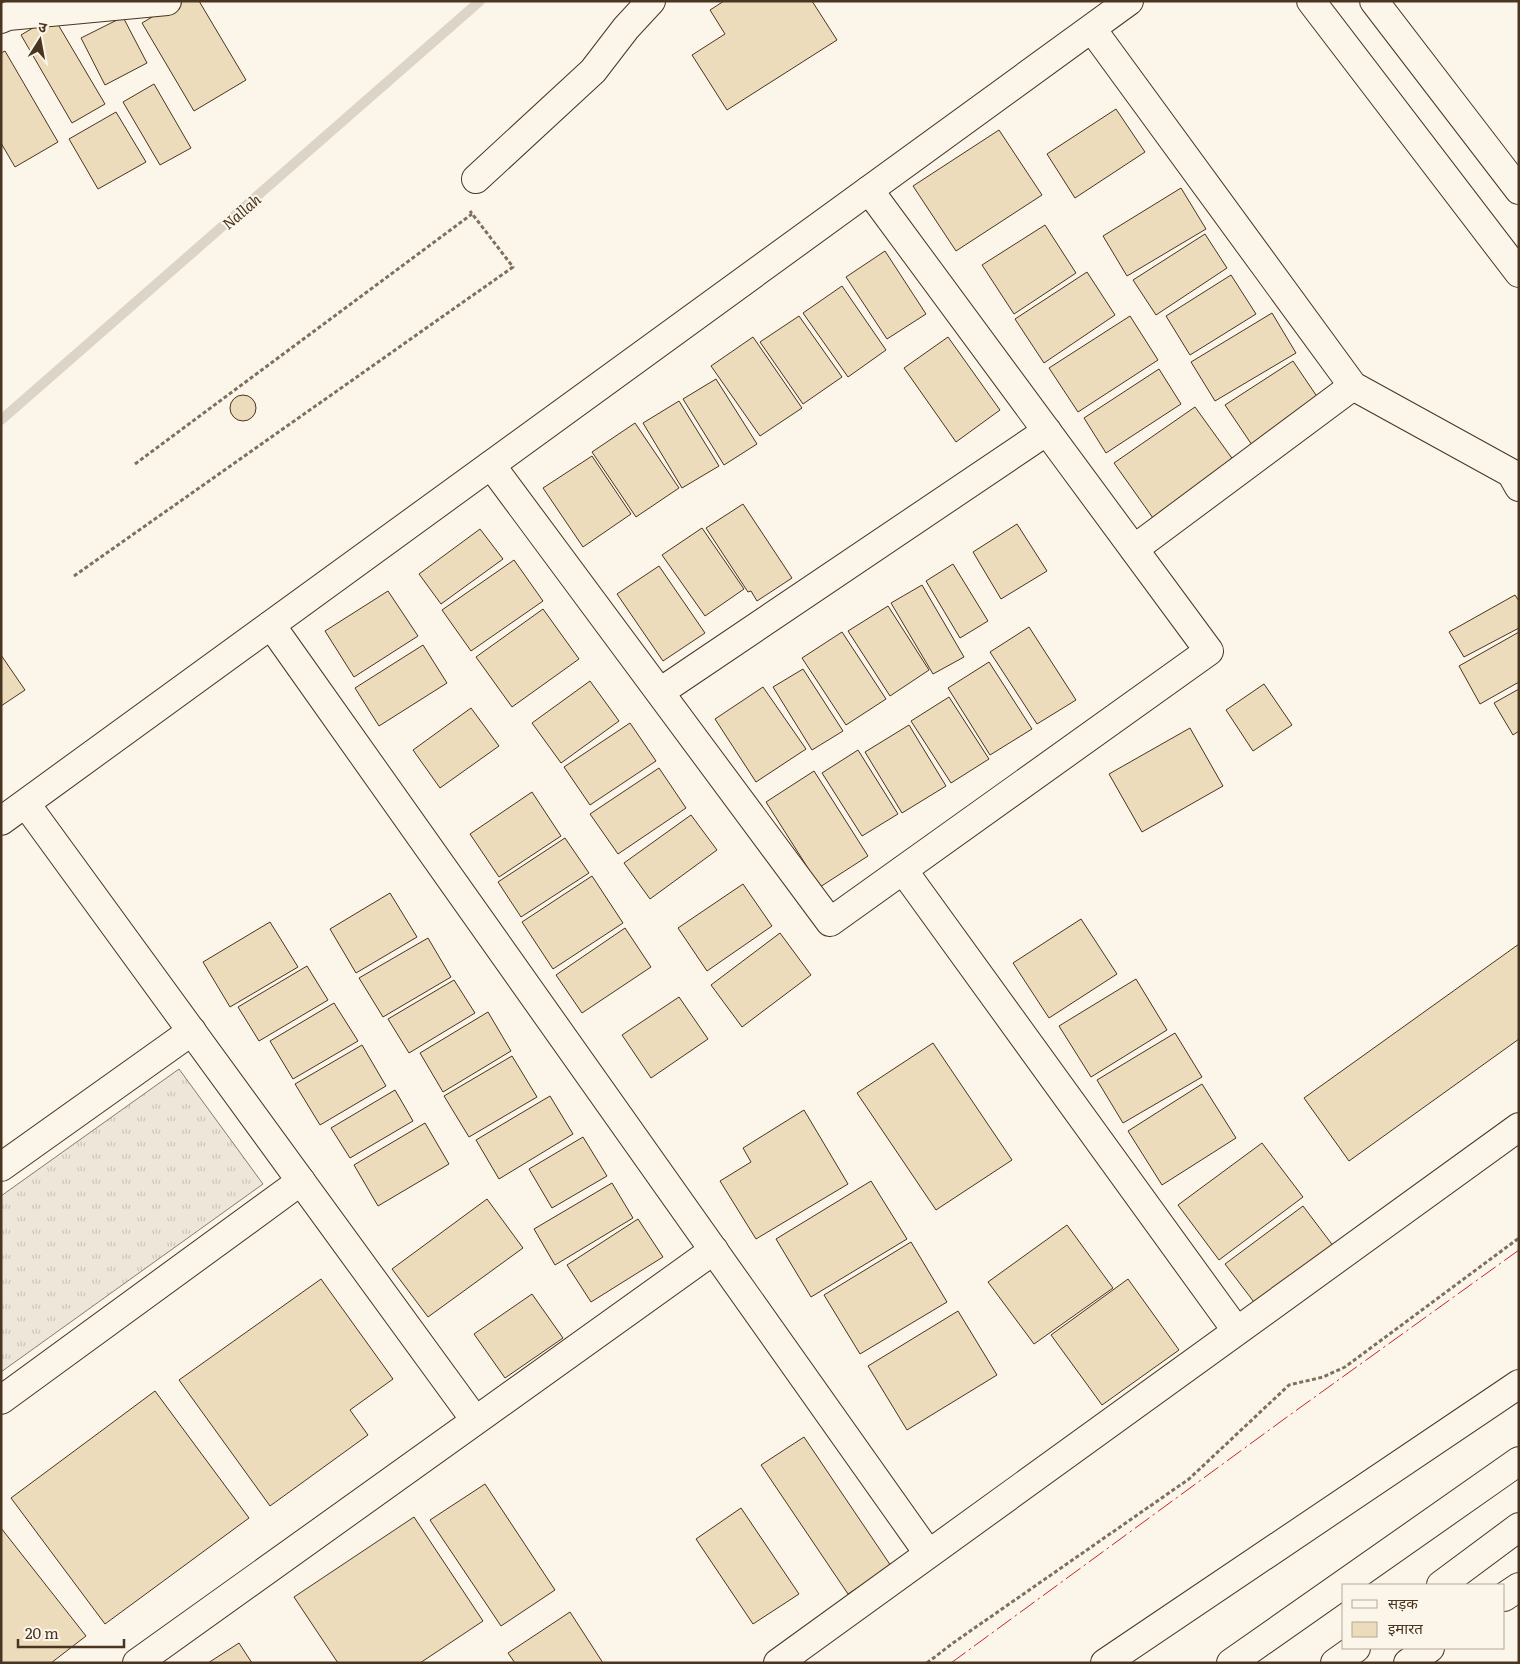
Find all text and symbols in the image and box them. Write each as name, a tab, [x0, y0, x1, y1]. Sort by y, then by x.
north arrow	[15, 15, 65, 65]
text: उ	[37, 16, 49, 37]
water label: Nallah	[217, 188, 266, 234]
legend	[1342, 1584, 1505, 1649]
text: सड़क	[1388, 1591, 1418, 1614]
scale bar	[18, 1616, 124, 1648]
text: इमारत	[1388, 1616, 1423, 1639]
text: 20 m	[25, 1621, 59, 1644]

